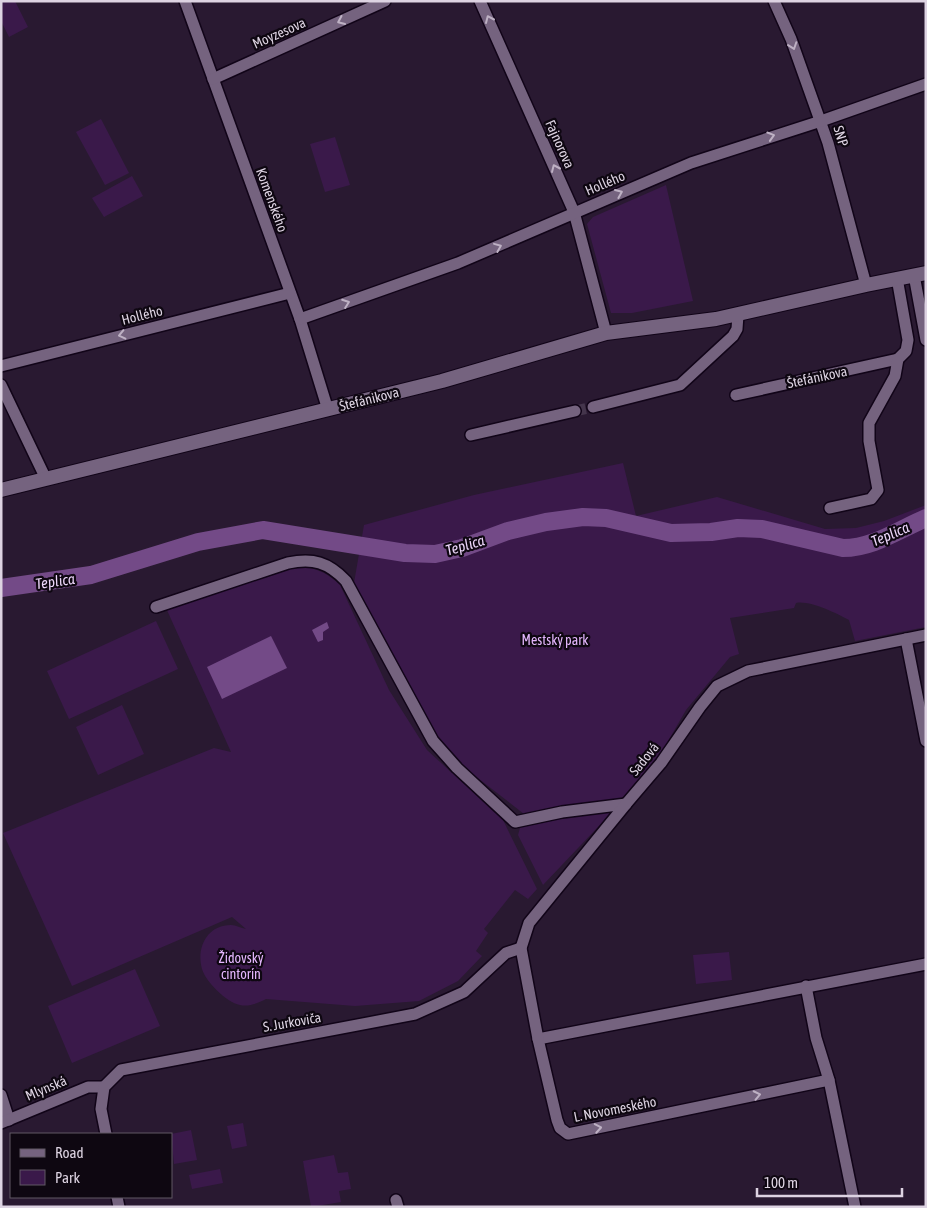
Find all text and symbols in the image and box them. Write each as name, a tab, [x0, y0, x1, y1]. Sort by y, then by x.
street label: Moyzesova	[250, 14, 308, 52]
one-way arrow	[337, 15, 346, 26]
one-way arrow	[484, 15, 495, 24]
one-way arrow	[787, 41, 797, 50]
street label: Fajnorova	[542, 117, 578, 171]
street label: SNP	[830, 124, 852, 149]
one-way arrow	[767, 132, 775, 142]
one-way arrow	[550, 164, 561, 173]
street label: Komenského	[253, 166, 291, 234]
street label: Hollého	[583, 167, 627, 199]
one-way arrow	[614, 189, 623, 200]
one-way arrow	[494, 242, 502, 252]
one-way arrow	[341, 299, 350, 309]
street label: Hollého	[120, 302, 164, 328]
one-way arrow	[118, 329, 127, 340]
street label: Štefánikova	[786, 363, 848, 391]
street label: Štefánikova	[337, 384, 401, 414]
water label: Teplica	[868, 518, 912, 550]
water label: Teplica	[444, 531, 486, 559]
water label: Teplica	[34, 570, 76, 592]
park label: Mestský park	[522, 632, 588, 648]
street label: Sadová	[626, 739, 662, 779]
park label: Židovský cintorín	[218, 950, 264, 982]
street label: S. Jurkoviča	[262, 1009, 322, 1035]
street label: Mlynská	[23, 1072, 69, 1104]
one-way arrow	[752, 1090, 761, 1101]
street label: L. Novomeského	[572, 1093, 658, 1125]
one-way arrow	[593, 1123, 602, 1134]
legend	[10, 1133, 172, 1198]
text: Road	[55, 1144, 84, 1161]
scale bar	[757, 1166, 902, 1198]
text: Park	[55, 1169, 80, 1186]
text: 100 m	[764, 1174, 798, 1191]

